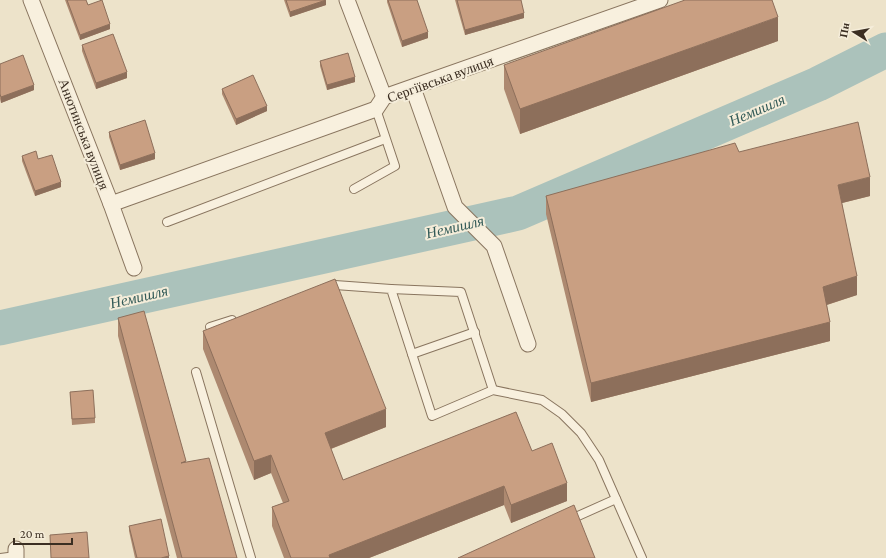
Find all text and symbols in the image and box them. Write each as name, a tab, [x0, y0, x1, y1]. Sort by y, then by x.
north arrow	[834, 12, 874, 52]
text: Пн	[837, 21, 852, 39]
street label: Сергіївська вулиця	[385, 52, 496, 106]
street label: Анютинська вулиця	[55, 76, 113, 192]
water label: Немишля	[726, 91, 787, 129]
water label: Немишля	[423, 213, 486, 242]
water label: Немишля	[107, 283, 170, 312]
scale bar	[14, 520, 72, 546]
text: 20 m	[20, 527, 45, 541]

